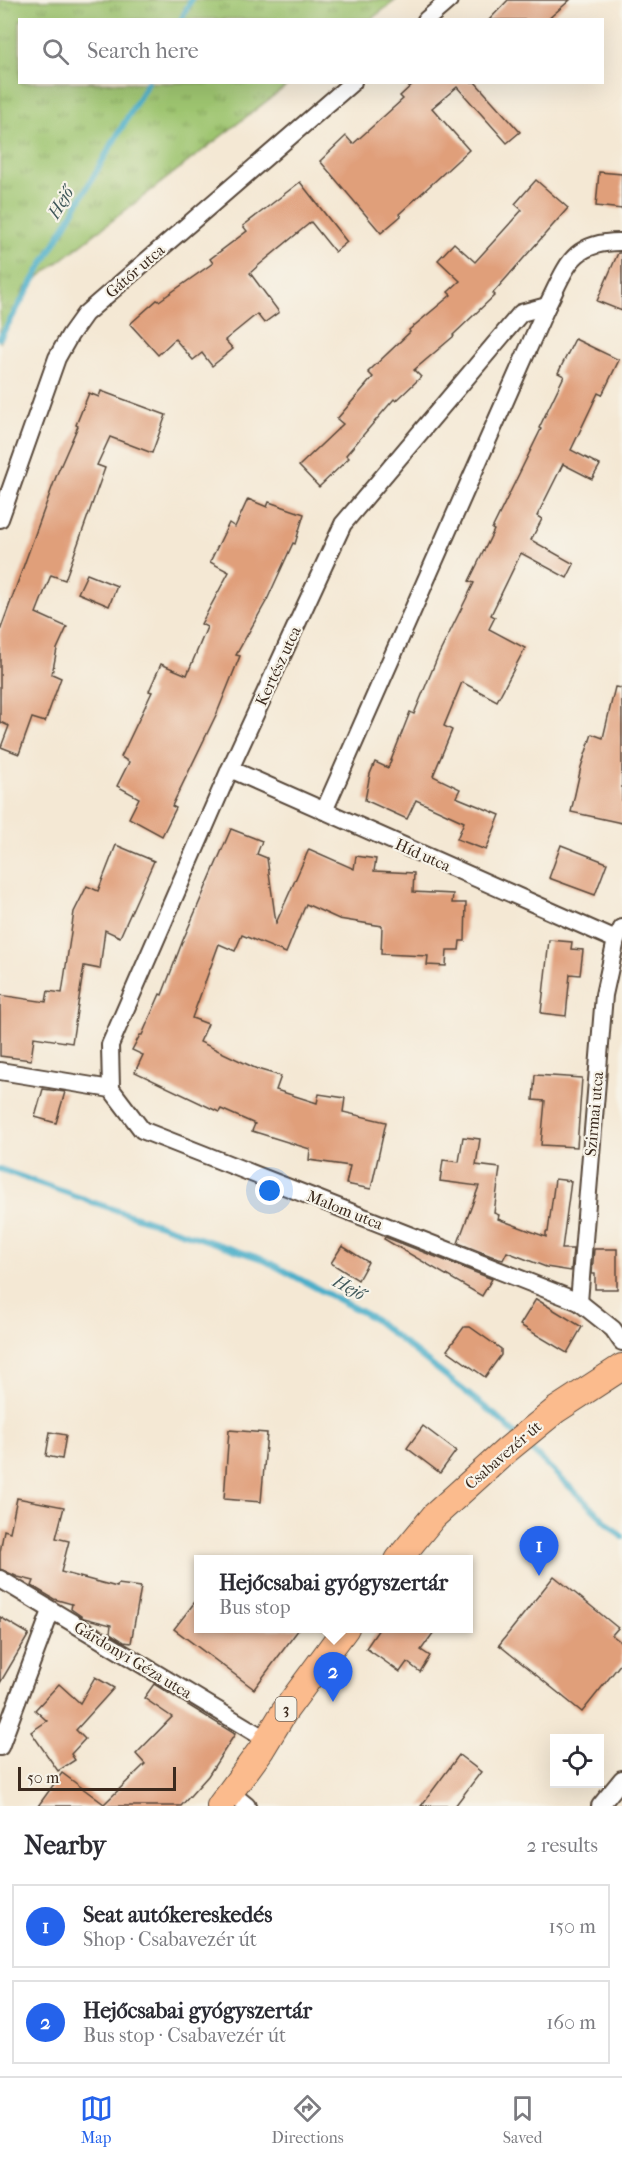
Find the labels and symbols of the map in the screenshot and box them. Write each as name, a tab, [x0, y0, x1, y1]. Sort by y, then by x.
water label: Hejő	[43, 180, 80, 223]
street label: Gátőr utca	[102, 240, 169, 302]
street label: Kertész utca	[251, 623, 305, 709]
street label: Híd utca	[392, 834, 454, 876]
street label: Szirmai utca	[581, 1070, 607, 1157]
your location	[255, 1176, 284, 1205]
street label: Malom utca	[304, 1186, 386, 1234]
water label: Hejő	[329, 1270, 372, 1307]
street label: Csabavezér út	[461, 1416, 545, 1493]
pin: 1	[520, 1526, 558, 1576]
street label: Gárdonyi Géza utca	[71, 1617, 196, 1703]
pin: 2	[314, 1652, 352, 1702]
road number: 3	[276, 1697, 296, 1721]
scale bar	[18, 1764, 176, 1792]

